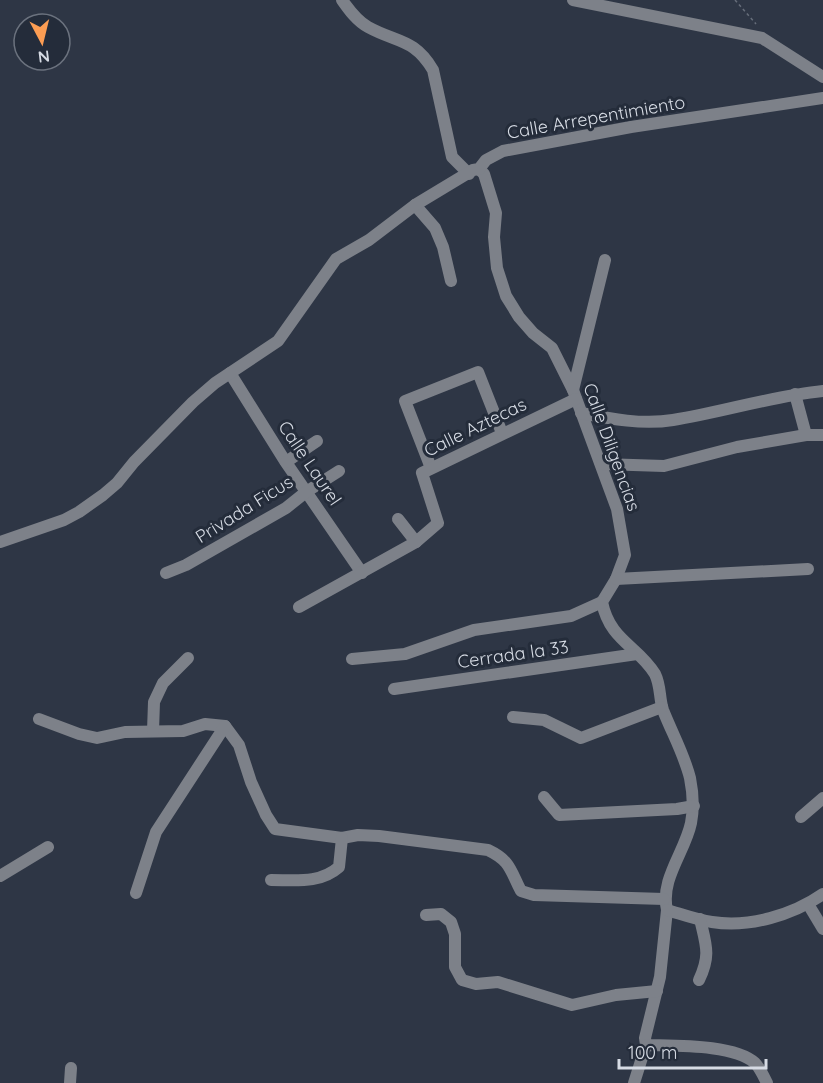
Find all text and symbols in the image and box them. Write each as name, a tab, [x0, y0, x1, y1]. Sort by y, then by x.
north arrow	[12, 12, 72, 72]
text: N	[37, 46, 51, 68]
street label: Calle Arrepentimiento	[505, 90, 687, 144]
street label: Calle Diligencias	[578, 380, 646, 514]
street label: Calle Aztecas	[420, 392, 530, 462]
street label: Calle Laurel	[273, 416, 347, 510]
street label: Privada Ficus	[191, 470, 297, 548]
street label: Cerrada la 33	[456, 635, 570, 673]
scale bar	[619, 1032, 766, 1070]
text: 100 m	[628, 1041, 677, 1064]

